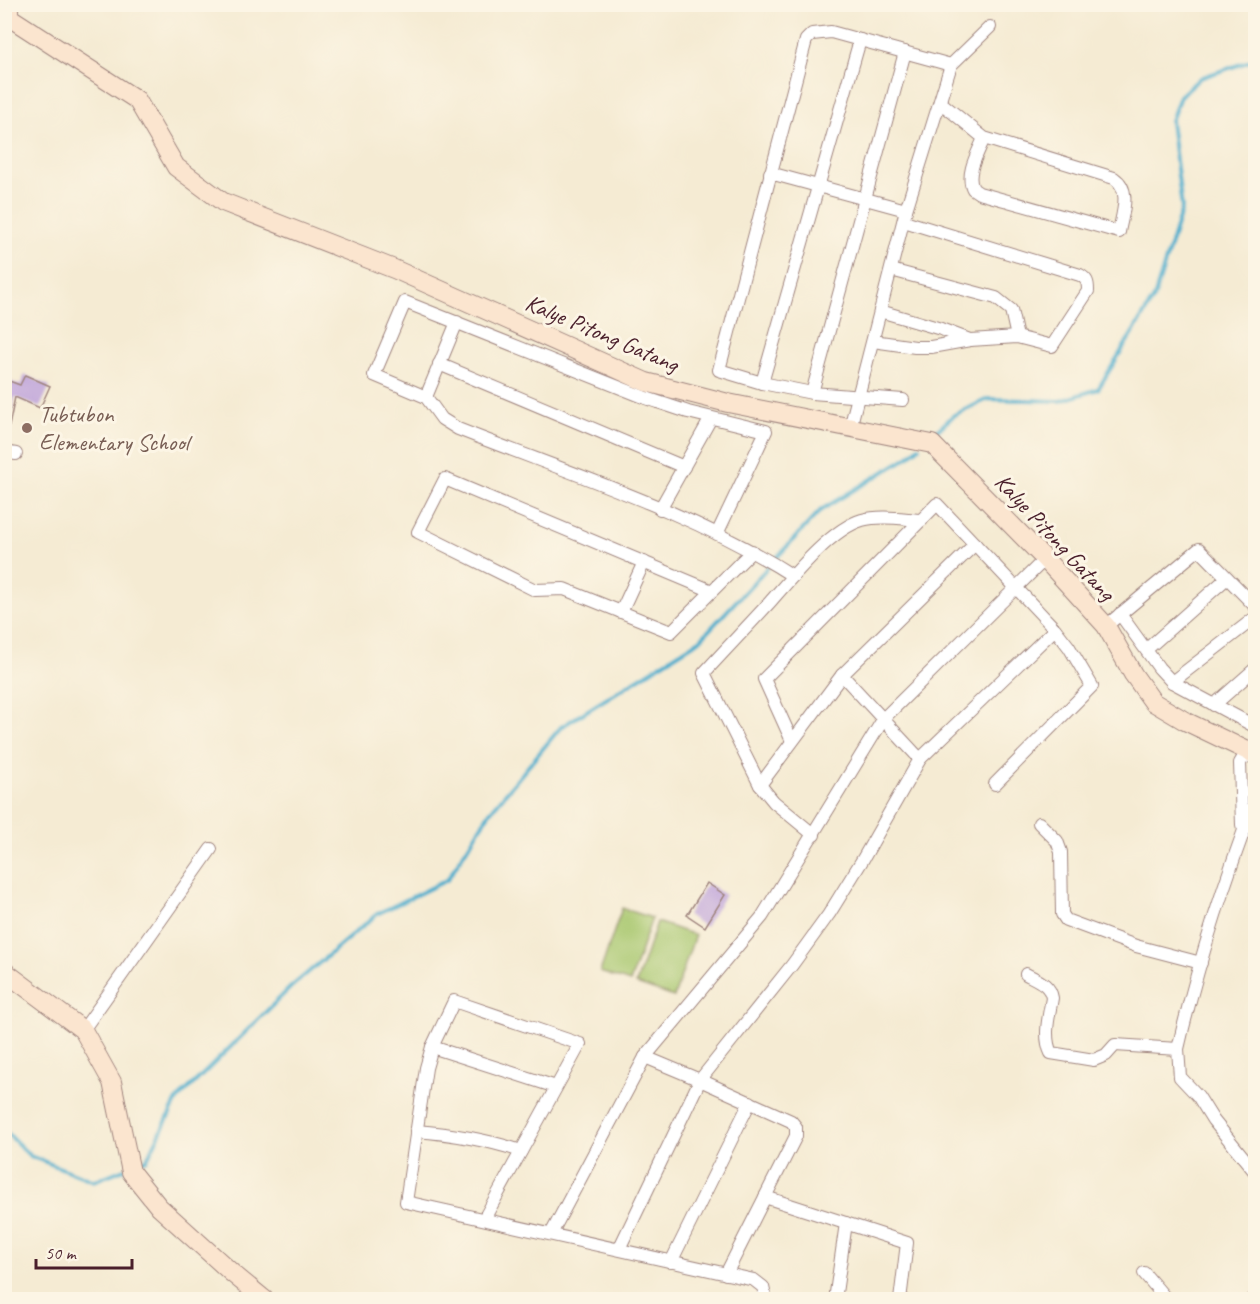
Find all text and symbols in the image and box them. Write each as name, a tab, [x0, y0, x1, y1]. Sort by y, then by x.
street label: Kalye Pitong Gatang	[521, 287, 685, 380]
place label: Tubtubon Elementary School	[39, 399, 193, 457]
marker: Tubtubon Elementary School	[20, 421, 34, 435]
street label: Kalye Pitong Gatang	[988, 467, 1123, 609]
scale bar	[36, 1232, 132, 1270]
text: 50 m	[45, 1242, 78, 1264]

